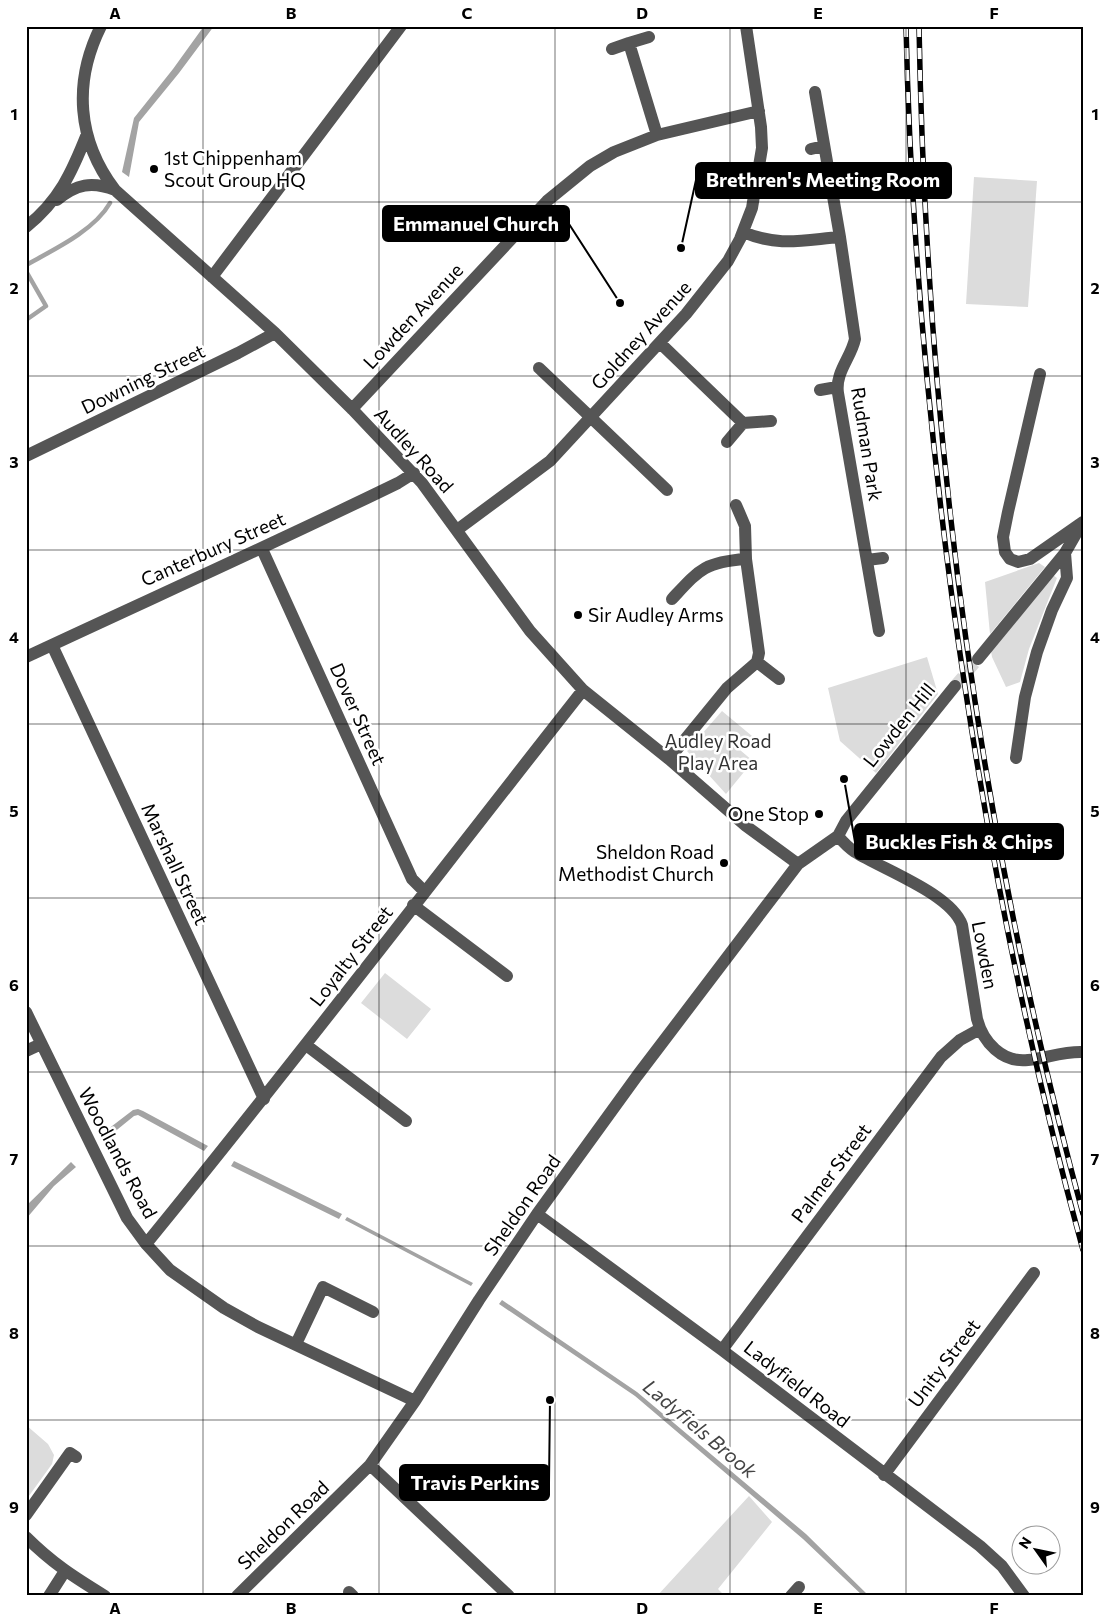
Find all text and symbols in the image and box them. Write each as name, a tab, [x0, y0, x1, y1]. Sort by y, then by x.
text: A	[109, 3, 121, 22]
text: B	[286, 3, 297, 22]
text: C	[462, 3, 473, 22]
text: D	[636, 3, 648, 22]
text: E	[813, 3, 823, 22]
text: F	[989, 3, 999, 22]
text: 1	[10, 104, 18, 123]
text: 1	[1091, 104, 1099, 123]
place label: 1st Chippenham Scout Group HQ	[164, 146, 306, 191]
marker: 1st Chippenham Scout Group HQ	[148, 163, 160, 175]
callout: Brethren's Meeting Room	[696, 163, 951, 198]
text: Brethren's Meeting Room	[706, 167, 940, 191]
callout: Emmanuel Church	[383, 206, 569, 241]
text: Emmanuel Church	[393, 211, 559, 235]
street label: Lowden Avenue	[358, 258, 467, 373]
street label: Goldney Avenue	[586, 275, 696, 394]
text: 2	[9, 278, 19, 297]
text: 2	[1090, 278, 1100, 297]
street label: Downing Street	[77, 339, 208, 418]
street label: Rudman Park	[847, 385, 888, 503]
street label: Audley Road	[370, 402, 459, 497]
text: 3	[9, 452, 19, 471]
text: 3	[1090, 452, 1100, 471]
street label: Canterbury Street	[137, 506, 289, 591]
place label: Sir Audley Arms	[588, 603, 724, 626]
marker: Sir Audley Arms	[572, 609, 584, 621]
text: 4	[9, 627, 19, 646]
text: 4	[1090, 627, 1100, 646]
street label: Dover Street	[326, 659, 391, 769]
street label: Lowden Hill	[858, 678, 939, 771]
park label: Audley Road Play Area	[665, 729, 771, 774]
street label: Marshall Street	[137, 799, 214, 929]
text: 5	[9, 801, 19, 820]
text: 5	[1090, 801, 1100, 820]
place label: One Stop	[728, 802, 809, 825]
marker: One Stop	[813, 808, 825, 820]
callout: Buckles Fish & Chips	[855, 824, 1063, 859]
text: Buckles Fish & Chips	[865, 829, 1053, 853]
place label: Sheldon Road Methodist Church	[558, 840, 714, 885]
marker: Sheldon Road Methodist Church	[718, 857, 730, 869]
street label: Loyalty Street	[304, 901, 397, 1011]
street label: Lowden	[968, 919, 1003, 991]
text: 6	[9, 975, 19, 994]
text: 6	[1090, 975, 1100, 994]
street label: Woodlands Road	[74, 1083, 163, 1222]
street label: Palmer Street	[786, 1118, 875, 1227]
text: 7	[10, 1149, 19, 1168]
text: 7	[1091, 1149, 1100, 1168]
street label: Sheldon Road	[478, 1150, 565, 1260]
street label: Unity Street	[903, 1314, 984, 1411]
text: 8	[9, 1323, 19, 1342]
text: 8	[1090, 1323, 1100, 1342]
street label: Ladyfield Road	[740, 1335, 855, 1432]
water label: Ladyfiels Brook	[639, 1374, 763, 1483]
callout: Travis Perkins	[400, 1465, 549, 1500]
text: Travis Perkins	[411, 1470, 539, 1494]
street label: Sheldon Road	[232, 1475, 333, 1574]
text: 9	[9, 1497, 19, 1516]
text: 9	[1090, 1497, 1100, 1516]
north arrow	[1012, 1524, 1062, 1574]
text: N	[1015, 1534, 1035, 1552]
text: A	[109, 1598, 121, 1617]
text: B	[286, 1598, 297, 1617]
text: C	[462, 1598, 473, 1617]
text: D	[636, 1598, 648, 1617]
text: E	[813, 1598, 823, 1617]
text: F	[989, 1598, 999, 1617]

